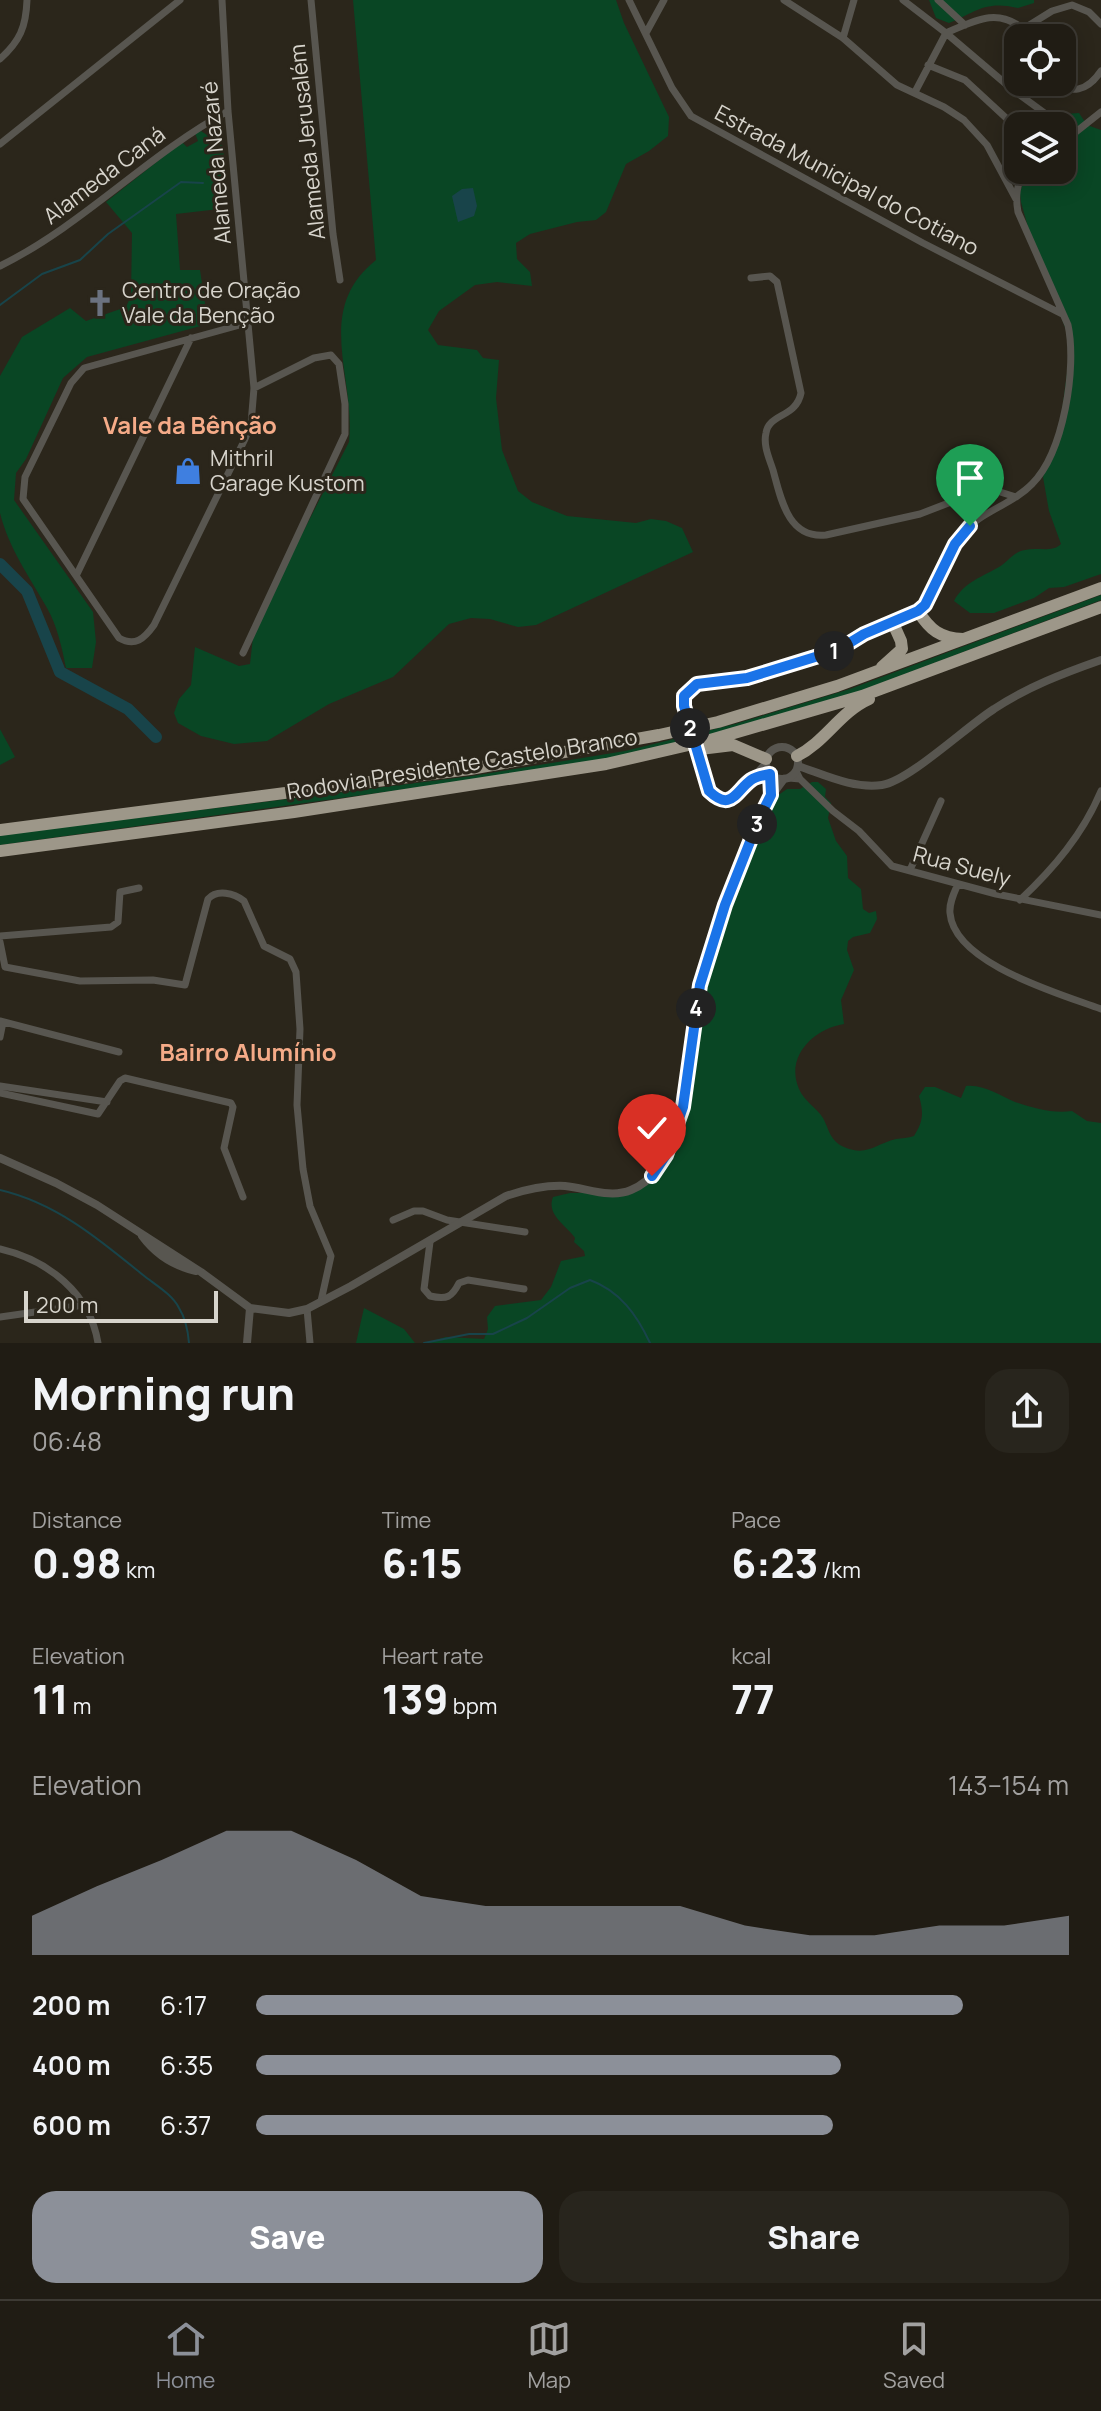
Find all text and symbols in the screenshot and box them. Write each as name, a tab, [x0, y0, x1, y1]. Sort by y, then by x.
map controls	[1004, 24, 1076, 184]
button: locate	[1004, 24, 1076, 96]
street label: Alameda Jerusalém	[282, 43, 332, 241]
street label: Alameda Nazaré	[194, 80, 238, 246]
street label: Estrada Municipal do Cotiano	[710, 97, 984, 263]
button: layers	[1004, 112, 1076, 184]
street label: Alameda Caná	[37, 119, 171, 231]
place label: Centro de Oração Vale da Benção	[122, 275, 301, 330]
church icon: Centro de Oração Vale da Benção	[85, 288, 115, 318]
district label: Vale da Bênção	[103, 408, 277, 441]
place label: Mithril Garage Kustom	[210, 443, 365, 498]
pin	[936, 444, 1004, 526]
shop icon: Mithril Garage Kustom	[173, 456, 203, 486]
icon: arrive	[948, 456, 992, 500]
pin: 1	[814, 631, 854, 671]
text: 1	[829, 636, 839, 666]
pin: 2	[670, 708, 710, 748]
text: 2	[683, 713, 697, 743]
street label: Rodovia Presidente Castelo Branco	[285, 721, 639, 807]
pin: 3	[737, 804, 777, 844]
text: 3	[751, 809, 763, 839]
street label: Rua Suely	[910, 839, 1014, 894]
pin: 4	[676, 988, 716, 1028]
text: 4	[689, 993, 703, 1023]
district label: Bairro Alumínio	[160, 1035, 336, 1068]
pin	[618, 1094, 686, 1176]
icon: check	[630, 1106, 674, 1150]
scale bar	[24, 1287, 218, 1323]
text: 200 m	[36, 1290, 98, 1320]
text: Morning run	[32, 1363, 295, 1423]
button: share	[985, 1369, 1069, 1453]
text: 06:48	[32, 1423, 102, 1459]
text: Distance	[32, 1505, 122, 1535]
text: Time	[382, 1505, 431, 1535]
text: Pace	[731, 1505, 781, 1535]
text: 0.98	[32, 1535, 122, 1590]
text: 6:15	[382, 1535, 463, 1590]
text: 6:23	[731, 1535, 818, 1590]
text: km	[122, 1555, 156, 1585]
text: /km	[818, 1555, 861, 1585]
text: Elevation	[32, 1641, 125, 1671]
text: Heart rate	[382, 1641, 484, 1671]
text: kcal	[731, 1641, 771, 1671]
text: 11	[32, 1671, 68, 1726]
text: 139	[382, 1671, 448, 1726]
text: 77	[731, 1671, 775, 1726]
text: m	[68, 1691, 91, 1721]
text: bpm	[448, 1691, 497, 1721]
text: Elevation	[32, 1767, 142, 1803]
text: 143–154 m	[948, 1767, 1069, 1803]
text: 200 m	[32, 1987, 110, 2023]
text: 6:17	[160, 1987, 207, 2023]
text: 400 m	[32, 2047, 111, 2083]
text: 6:35	[160, 2047, 213, 2083]
text: 600 m	[32, 2107, 111, 2143]
text: 6:37	[160, 2107, 211, 2143]
button: Save	[32, 2191, 543, 2283]
button: Share	[559, 2191, 1069, 2283]
tab: Home	[156, 2317, 215, 2395]
tab: Map	[527, 2317, 571, 2395]
tab: Saved	[883, 2317, 945, 2395]

